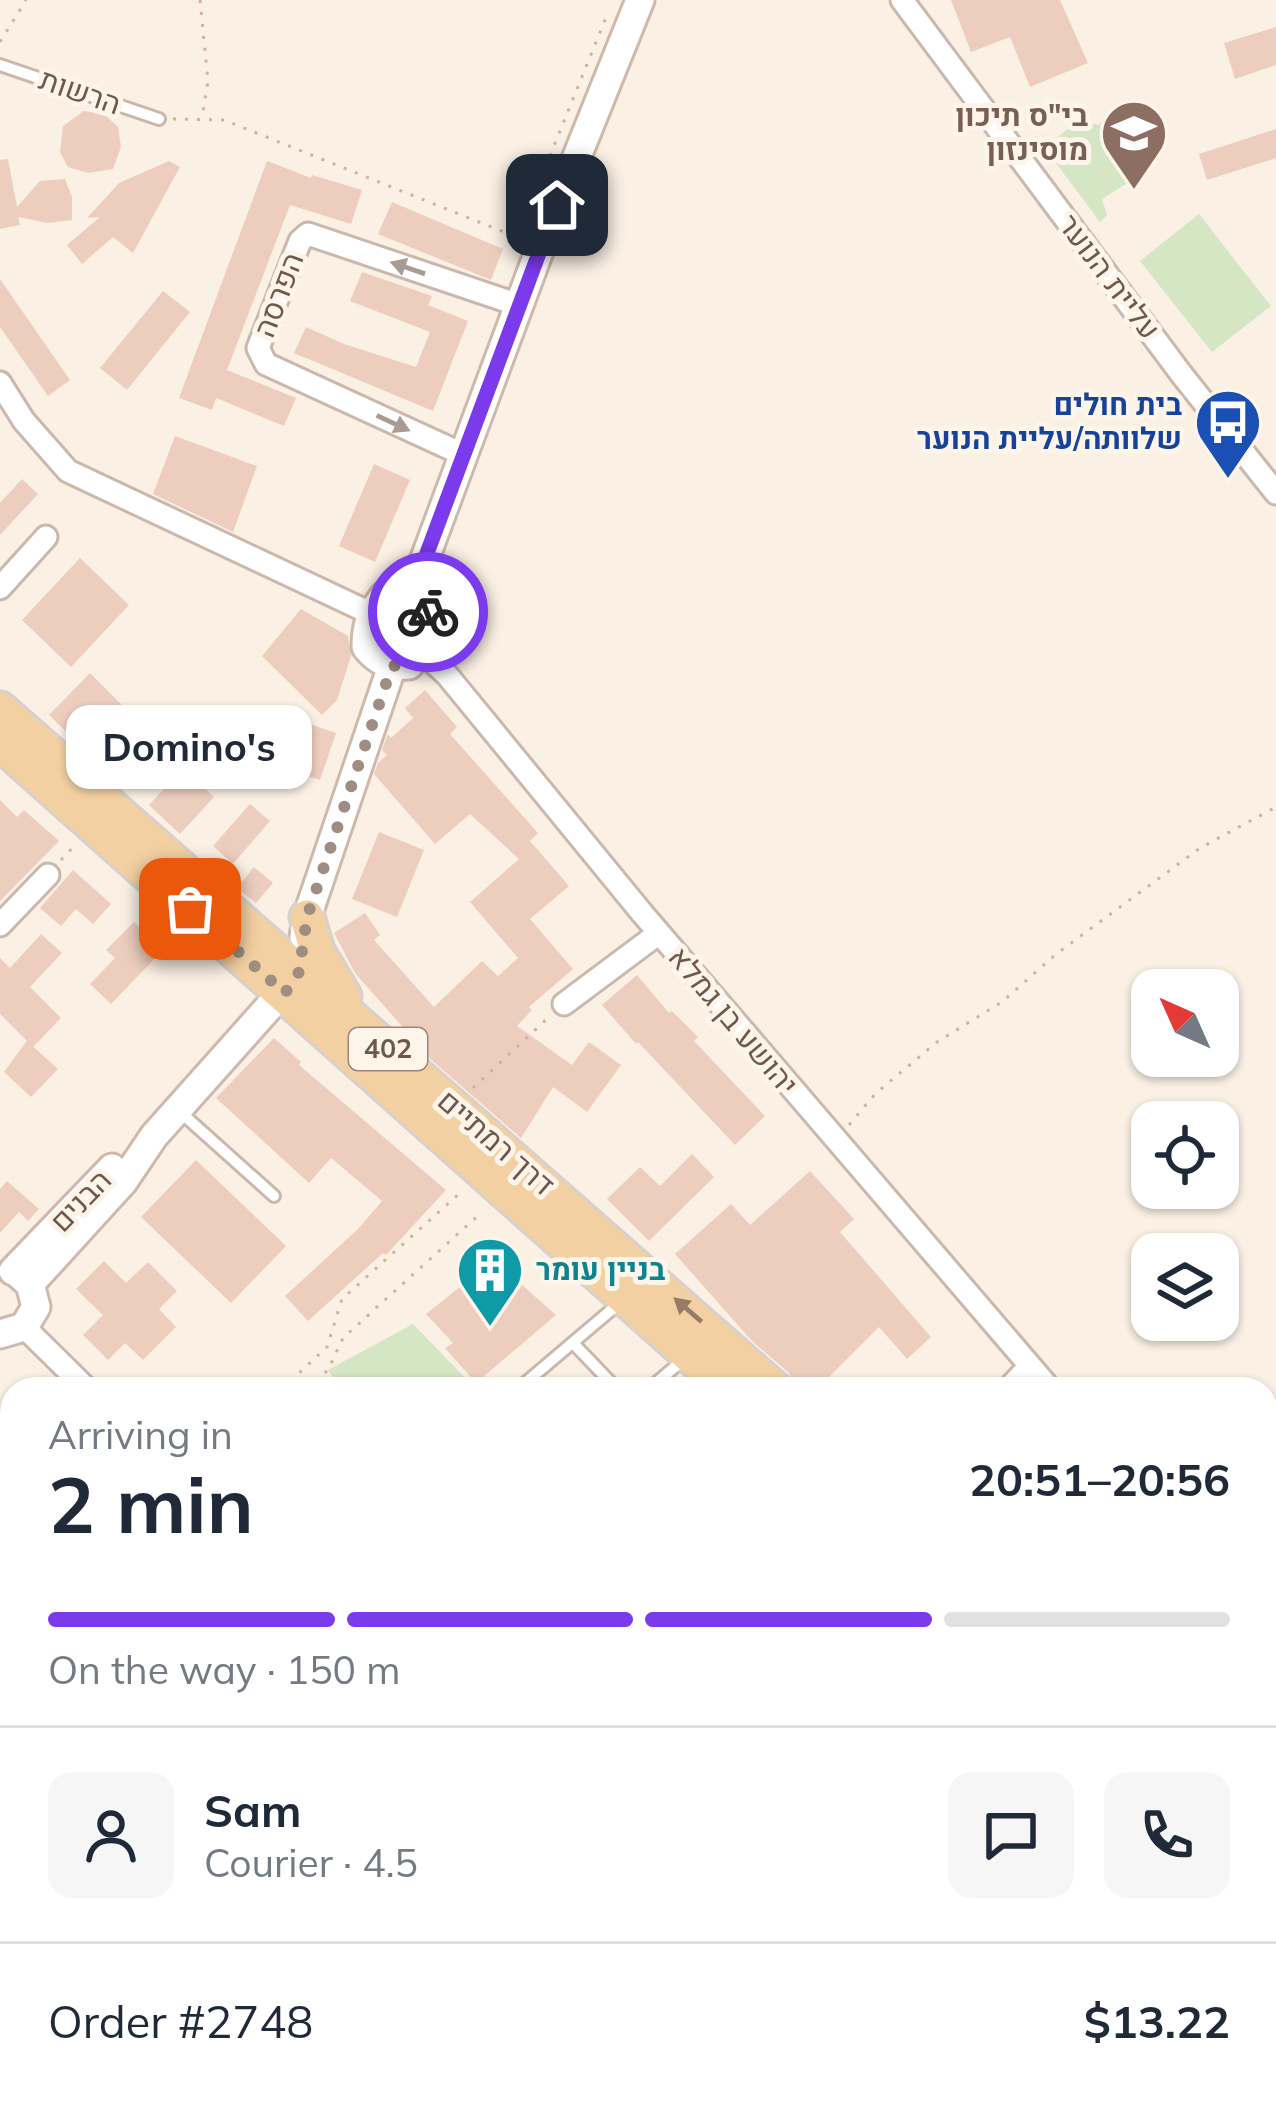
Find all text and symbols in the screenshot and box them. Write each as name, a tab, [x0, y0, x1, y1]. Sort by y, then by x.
street label: הרשות	[35, 59, 126, 123]
place label: בי"ס תיכון מוסינזון	[955, 96, 1088, 168]
school or university icon: בי"ס תיכון מוסינזון	[1099, 98, 1169, 192]
pin	[506, 154, 608, 256]
icon: home	[524, 172, 590, 238]
street label: עליית הנוער	[1050, 206, 1169, 346]
street label: הפרסה	[245, 247, 312, 342]
one-way arrow	[390, 258, 426, 276]
place label: בית חולים שלוותה/עליית הנוער	[917, 385, 1182, 457]
bus stop icon: בית חולים שלוותה/עליית הנוער	[1193, 387, 1263, 481]
one-way arrow	[376, 413, 411, 433]
courier	[368, 552, 488, 672]
icon: bike	[395, 579, 461, 645]
callout: Domino's	[67, 705, 313, 789]
text: Domino's	[102, 722, 276, 771]
pin	[139, 858, 241, 960]
icon: bag	[157, 876, 223, 942]
street label: יהושע בן גמלא	[661, 938, 807, 1102]
north arrow	[1131, 969, 1239, 1077]
map controls	[1131, 969, 1239, 1341]
road number: 402	[349, 1028, 427, 1070]
street label: דרך רמתיים	[430, 1081, 563, 1203]
button: locate	[1131, 1101, 1239, 1209]
street label: הבנים	[41, 1161, 119, 1240]
button: layers	[1131, 1233, 1239, 1341]
building icon: בניין עומר	[455, 1235, 525, 1329]
place label: בניין עומר	[536, 1250, 665, 1288]
one-way arrow	[674, 1297, 703, 1324]
text: Arriving in	[48, 1410, 233, 1459]
text: 20:51–20:56	[969, 1451, 1230, 1507]
text: 2 min	[48, 1455, 254, 1553]
text: On the way · 150 m	[48, 1645, 400, 1694]
button: person	[48, 1772, 174, 1898]
button: chat	[948, 1772, 1074, 1898]
button: phone	[1104, 1772, 1230, 1898]
text: Sam	[204, 1782, 301, 1838]
text: Courier · 4.5	[204, 1838, 418, 1887]
text: Order #2748	[48, 1993, 313, 2049]
text: $13.22	[1084, 1993, 1230, 2049]

